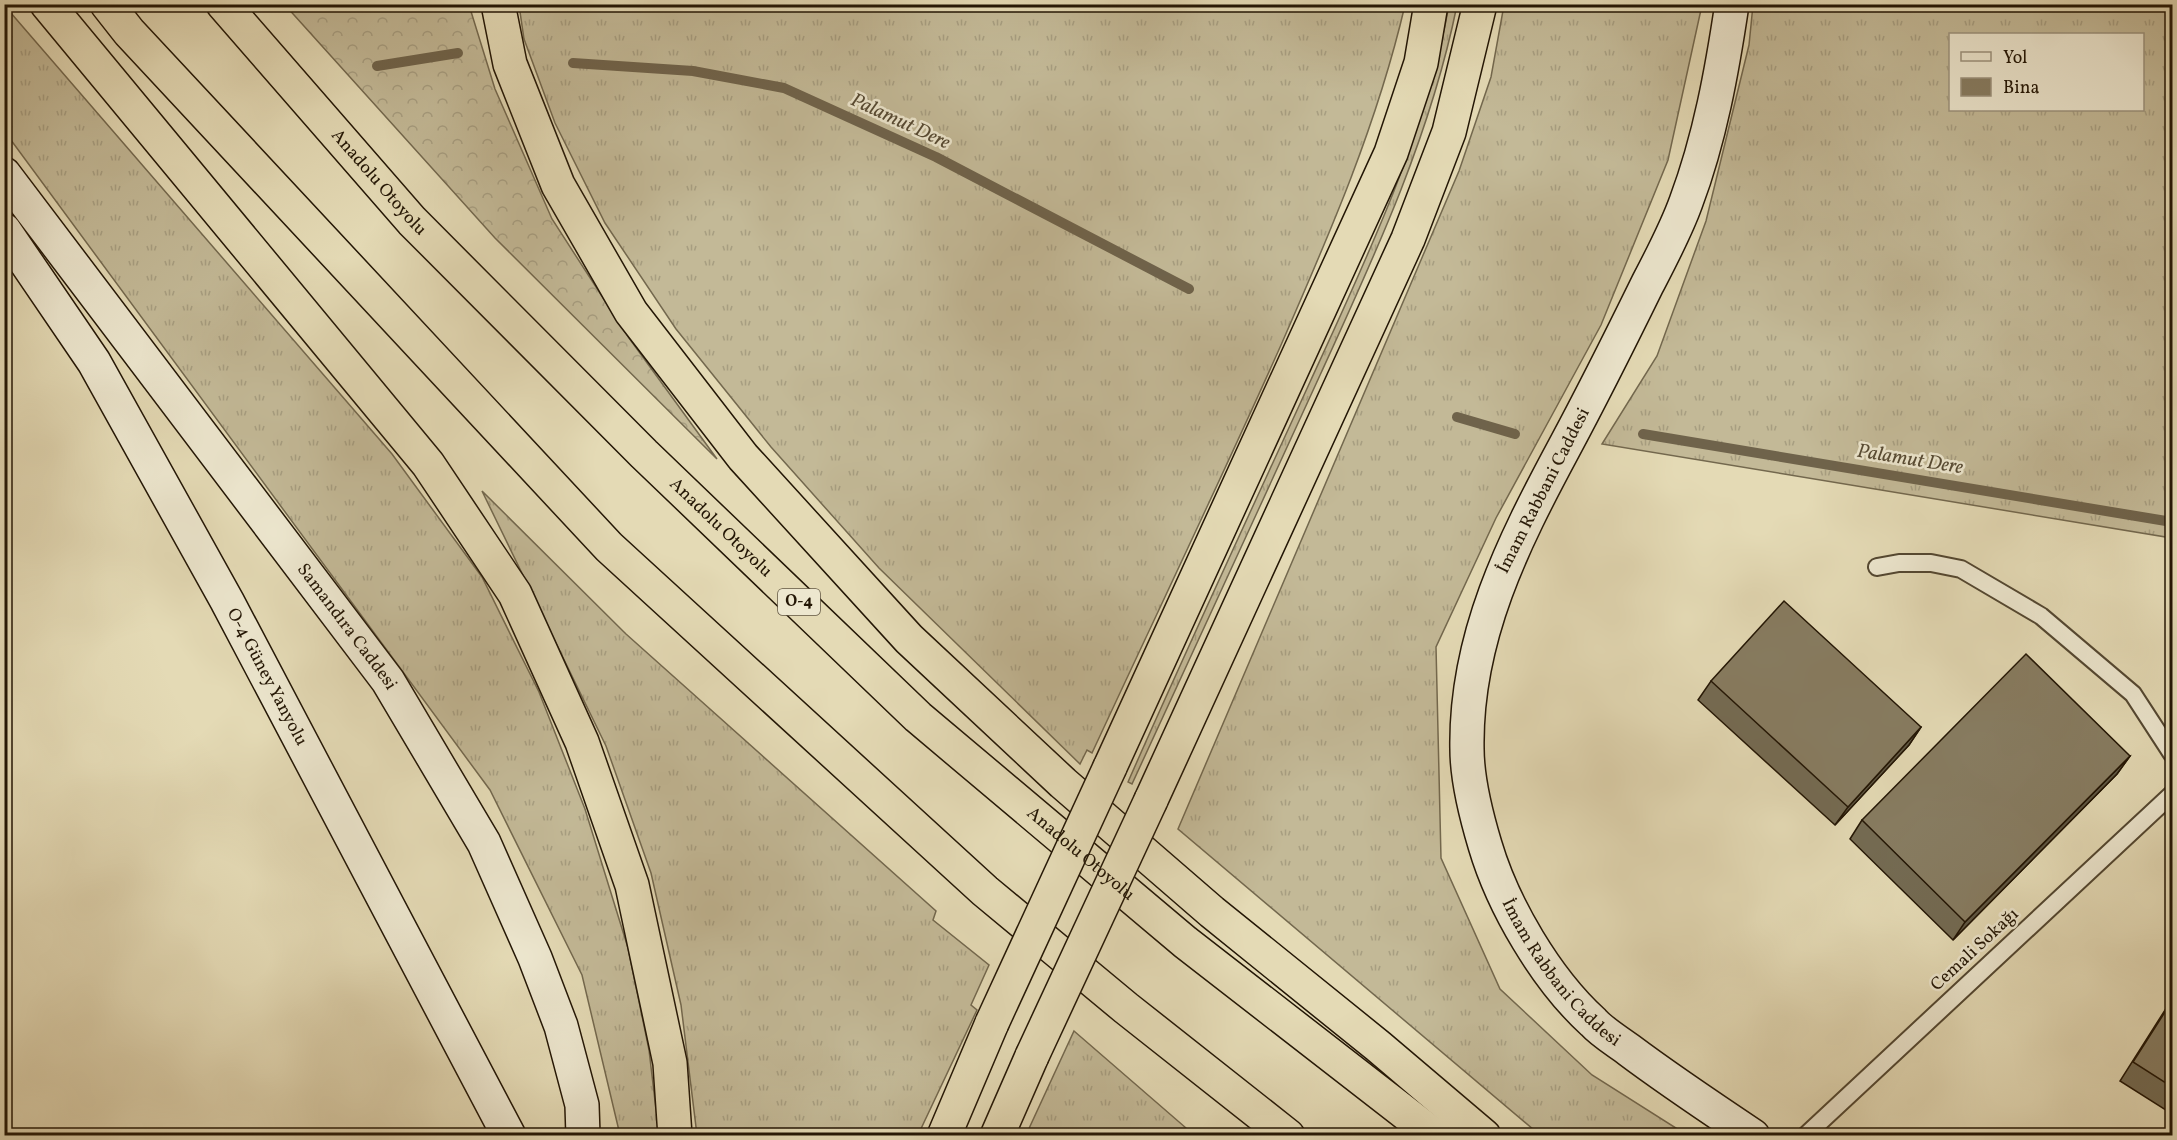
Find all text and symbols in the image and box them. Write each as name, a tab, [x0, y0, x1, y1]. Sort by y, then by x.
legend	[1949, 33, 2144, 111]
text: Yol	[2003, 46, 2028, 71]
text: Bina	[2003, 76, 2039, 101]
water label: Palamut Dere	[846, 87, 955, 158]
street label: Anadolu Otoyolu	[325, 124, 432, 241]
street label: İmam Rabbani Caddesi	[1491, 404, 1597, 578]
water label: Palamut Dere	[1855, 438, 1966, 482]
street label: Anadolu Otoyolu	[664, 472, 778, 583]
street label: Samandıra Caddesi	[291, 558, 403, 695]
road number: O-4	[778, 589, 820, 615]
street label: O-4 Güney Yanyolu	[220, 604, 314, 750]
street label: Anadolu Otoyolu	[1021, 801, 1140, 907]
street label: İmam Rabbani Caddesi	[1495, 894, 1626, 1053]
street label: Cemali Sokağı	[1925, 903, 2025, 997]

